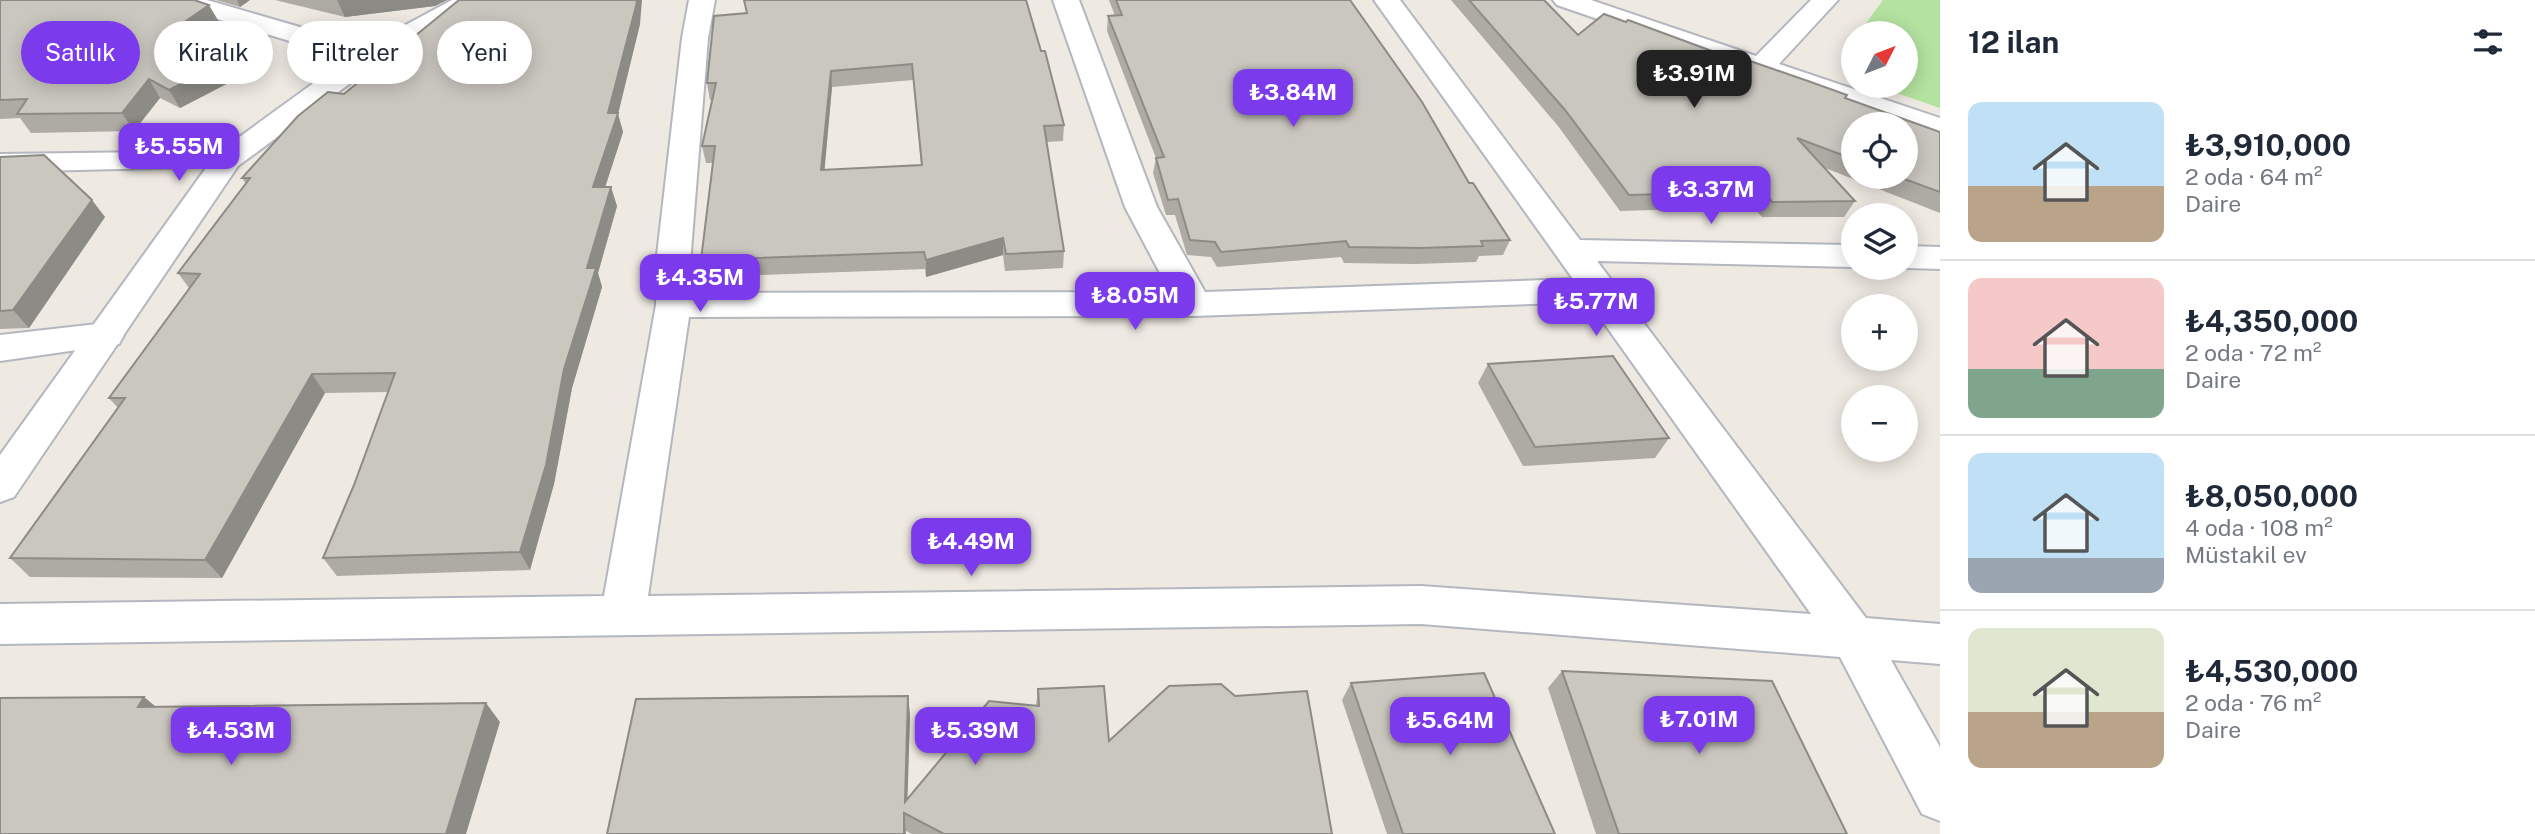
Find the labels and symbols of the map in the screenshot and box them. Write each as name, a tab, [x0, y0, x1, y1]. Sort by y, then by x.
north arrow	[1841, 21, 1918, 98]
pin: ₺3.91M	[1637, 50, 1751, 110]
pin: ₺3.84M	[1236, 69, 1350, 129]
pin: ₺5.55M	[122, 124, 236, 183]
pin: ₺3.37M	[1654, 166, 1768, 226]
pin: ₺4.35M	[643, 254, 757, 314]
pin: ₺8.05M	[1078, 272, 1192, 332]
pin: ₺5.77M	[1539, 278, 1653, 338]
pin: ₺4.49M	[914, 518, 1028, 578]
pin: ₺7.01M	[1642, 696, 1756, 756]
pin: ₺5.64M	[1393, 698, 1507, 757]
pin: ₺4.53M	[174, 708, 288, 767]
pin: ₺5.39M	[918, 708, 1032, 767]

